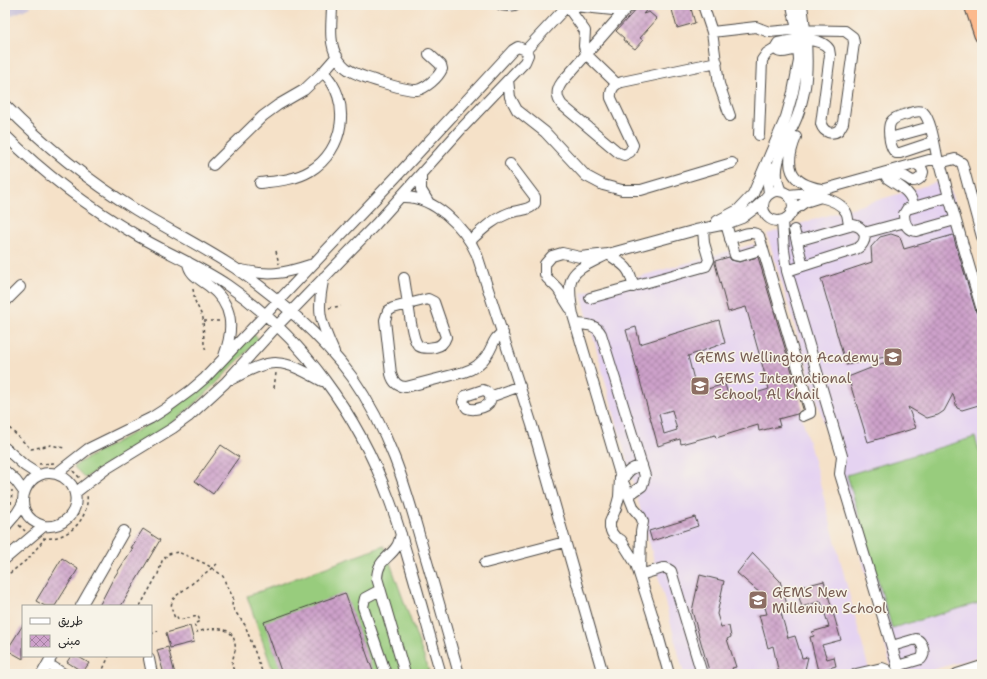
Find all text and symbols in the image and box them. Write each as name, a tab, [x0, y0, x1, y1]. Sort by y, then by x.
school or university icon: GEMS Wellington Academy	[882, 346, 904, 368]
place label: GEMS Wellington Academy	[695, 348, 879, 366]
place label: GEMS International School, Al Khail	[714, 369, 852, 403]
school or university icon: GEMS International School, Al Khail	[689, 375, 711, 397]
place label: GEMS New Millenium School	[772, 583, 887, 617]
school or university icon: GEMS New Millenium School	[747, 589, 769, 611]
legend	[22, 605, 152, 657]
text: طريق	[58, 613, 83, 629]
text: مبنى	[58, 633, 81, 649]

